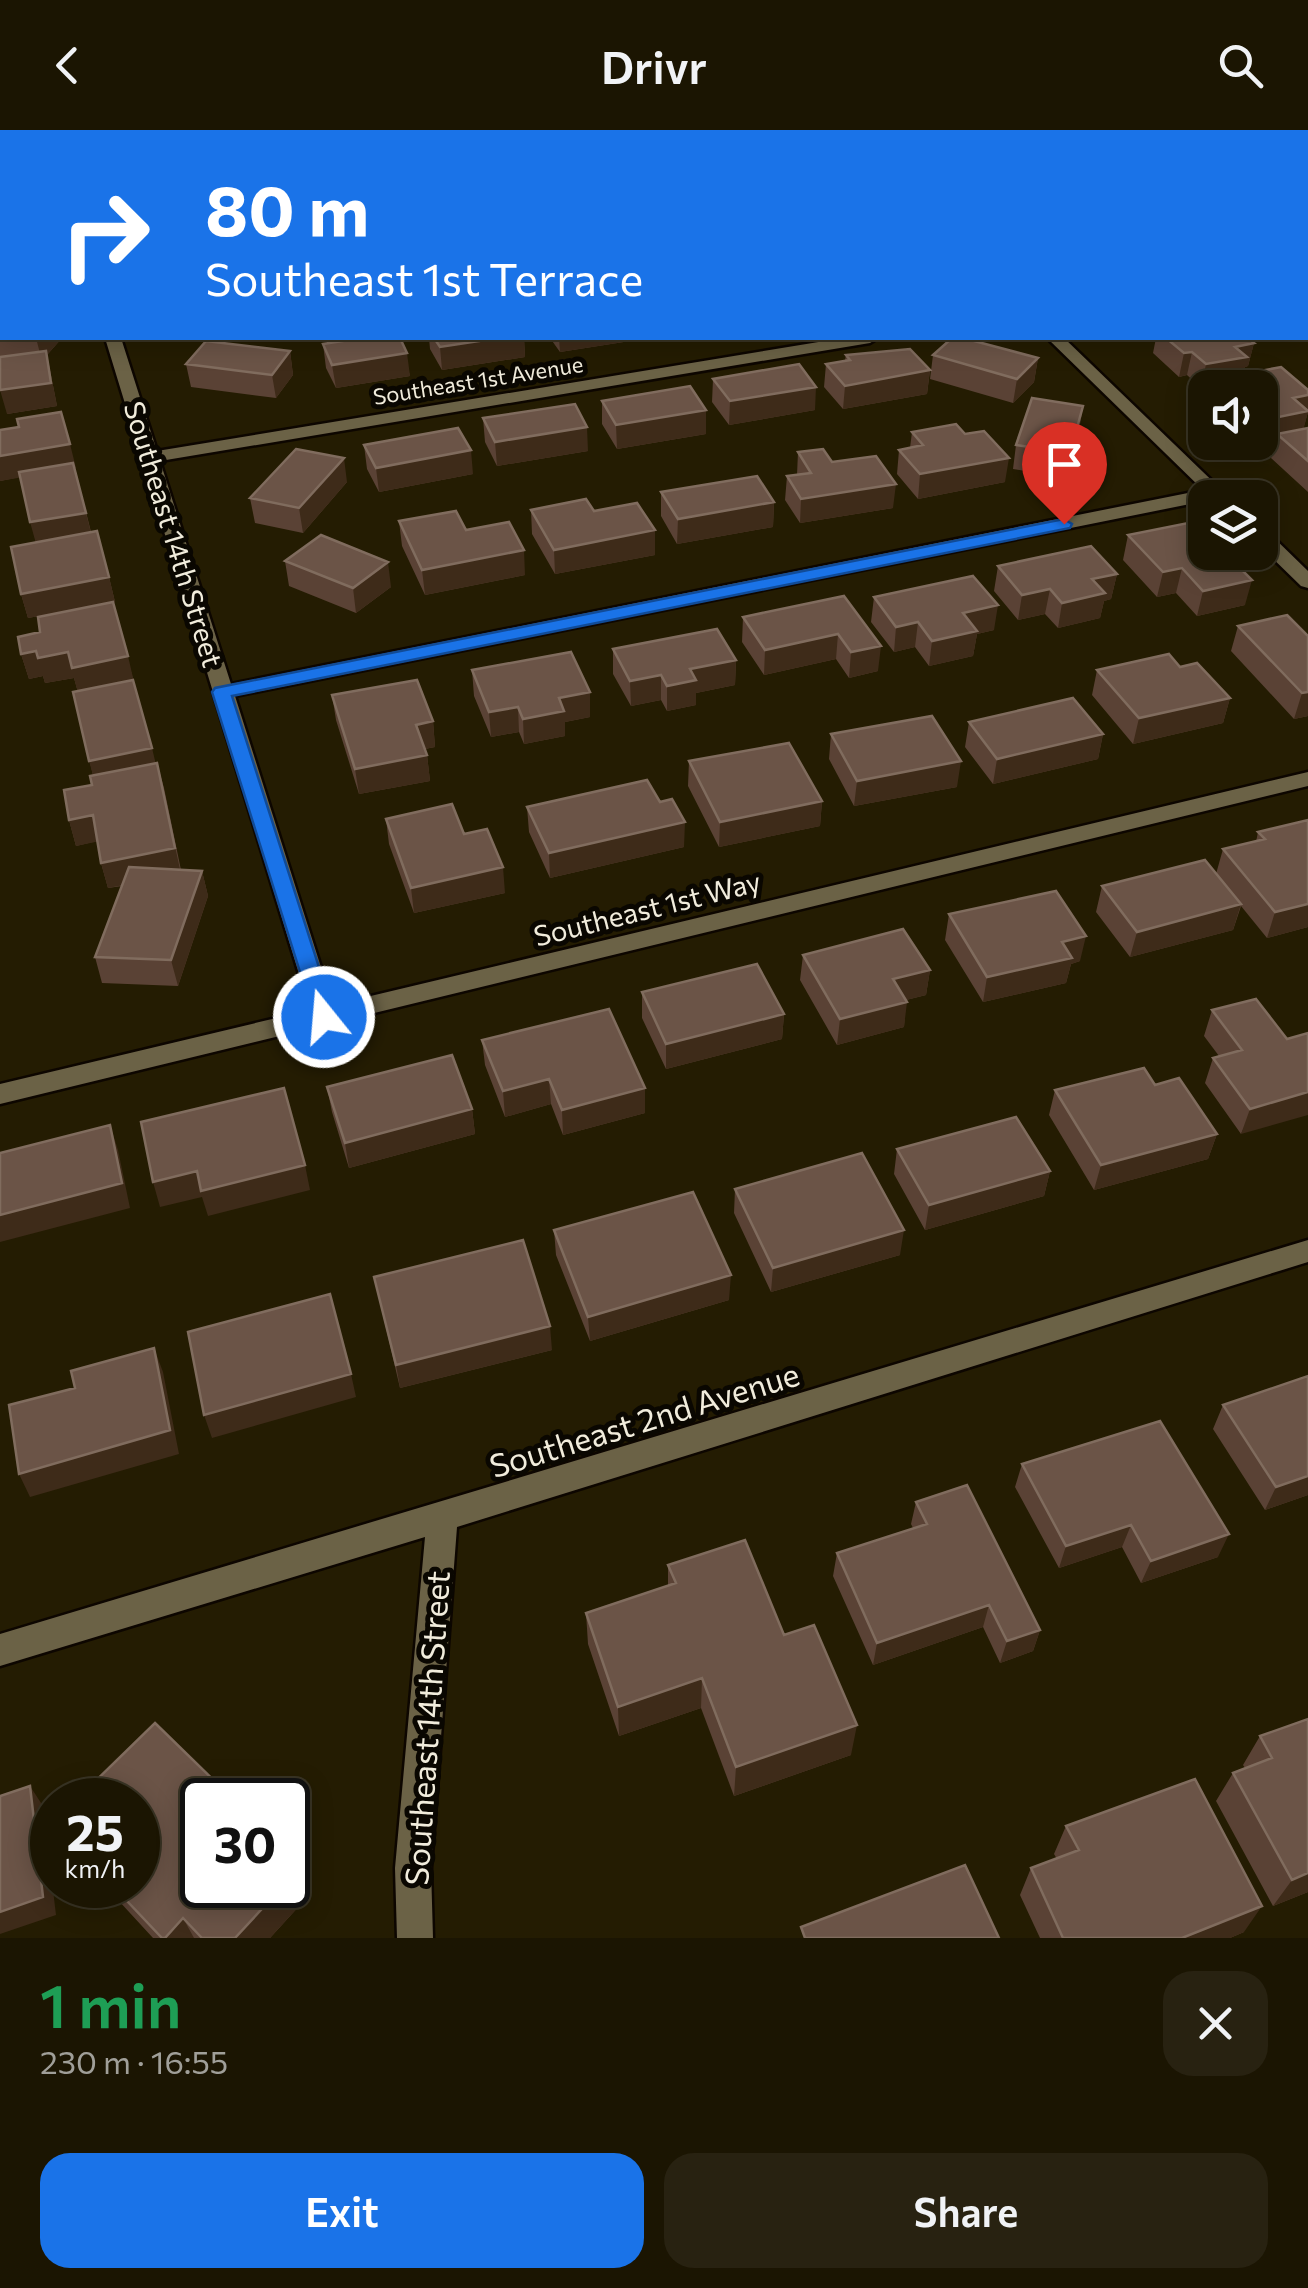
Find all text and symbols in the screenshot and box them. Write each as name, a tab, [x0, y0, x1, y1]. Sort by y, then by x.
icon: back	[40, 38, 95, 93]
text: Drivr	[601, 38, 707, 93]
icon: search	[1213, 38, 1268, 93]
text: 80 m	[205, 165, 369, 250]
icon: right	[40, 170, 170, 300]
text: Southeast 1st Terrace	[205, 250, 643, 305]
street label: Southeast 1st Avenue	[371, 350, 585, 410]
map controls	[1188, 370, 1278, 570]
button: sound	[1188, 370, 1278, 460]
street label: Southeast 14th Street	[117, 397, 231, 671]
pin	[1022, 422, 1107, 525]
icon: arrive	[1037, 437, 1092, 492]
button: layers	[1188, 480, 1278, 570]
street label: Southeast 1st Way	[530, 863, 764, 953]
position arrow	[272, 965, 376, 1069]
street label: Southeast 2nd Avenue	[484, 1353, 804, 1485]
street label: Southeast 14th Street	[395, 1569, 457, 1887]
speed limit sign: 30	[180, 1778, 310, 1908]
text: 25	[66, 1800, 124, 1861]
text: km/h	[65, 1853, 125, 1883]
text: 1 min	[40, 1967, 181, 2040]
button: close	[1163, 1971, 1268, 2076]
text: 230 m · 16:55	[40, 2041, 228, 2081]
button: Exit	[40, 2153, 644, 2268]
button: Share	[664, 2153, 1268, 2268]

